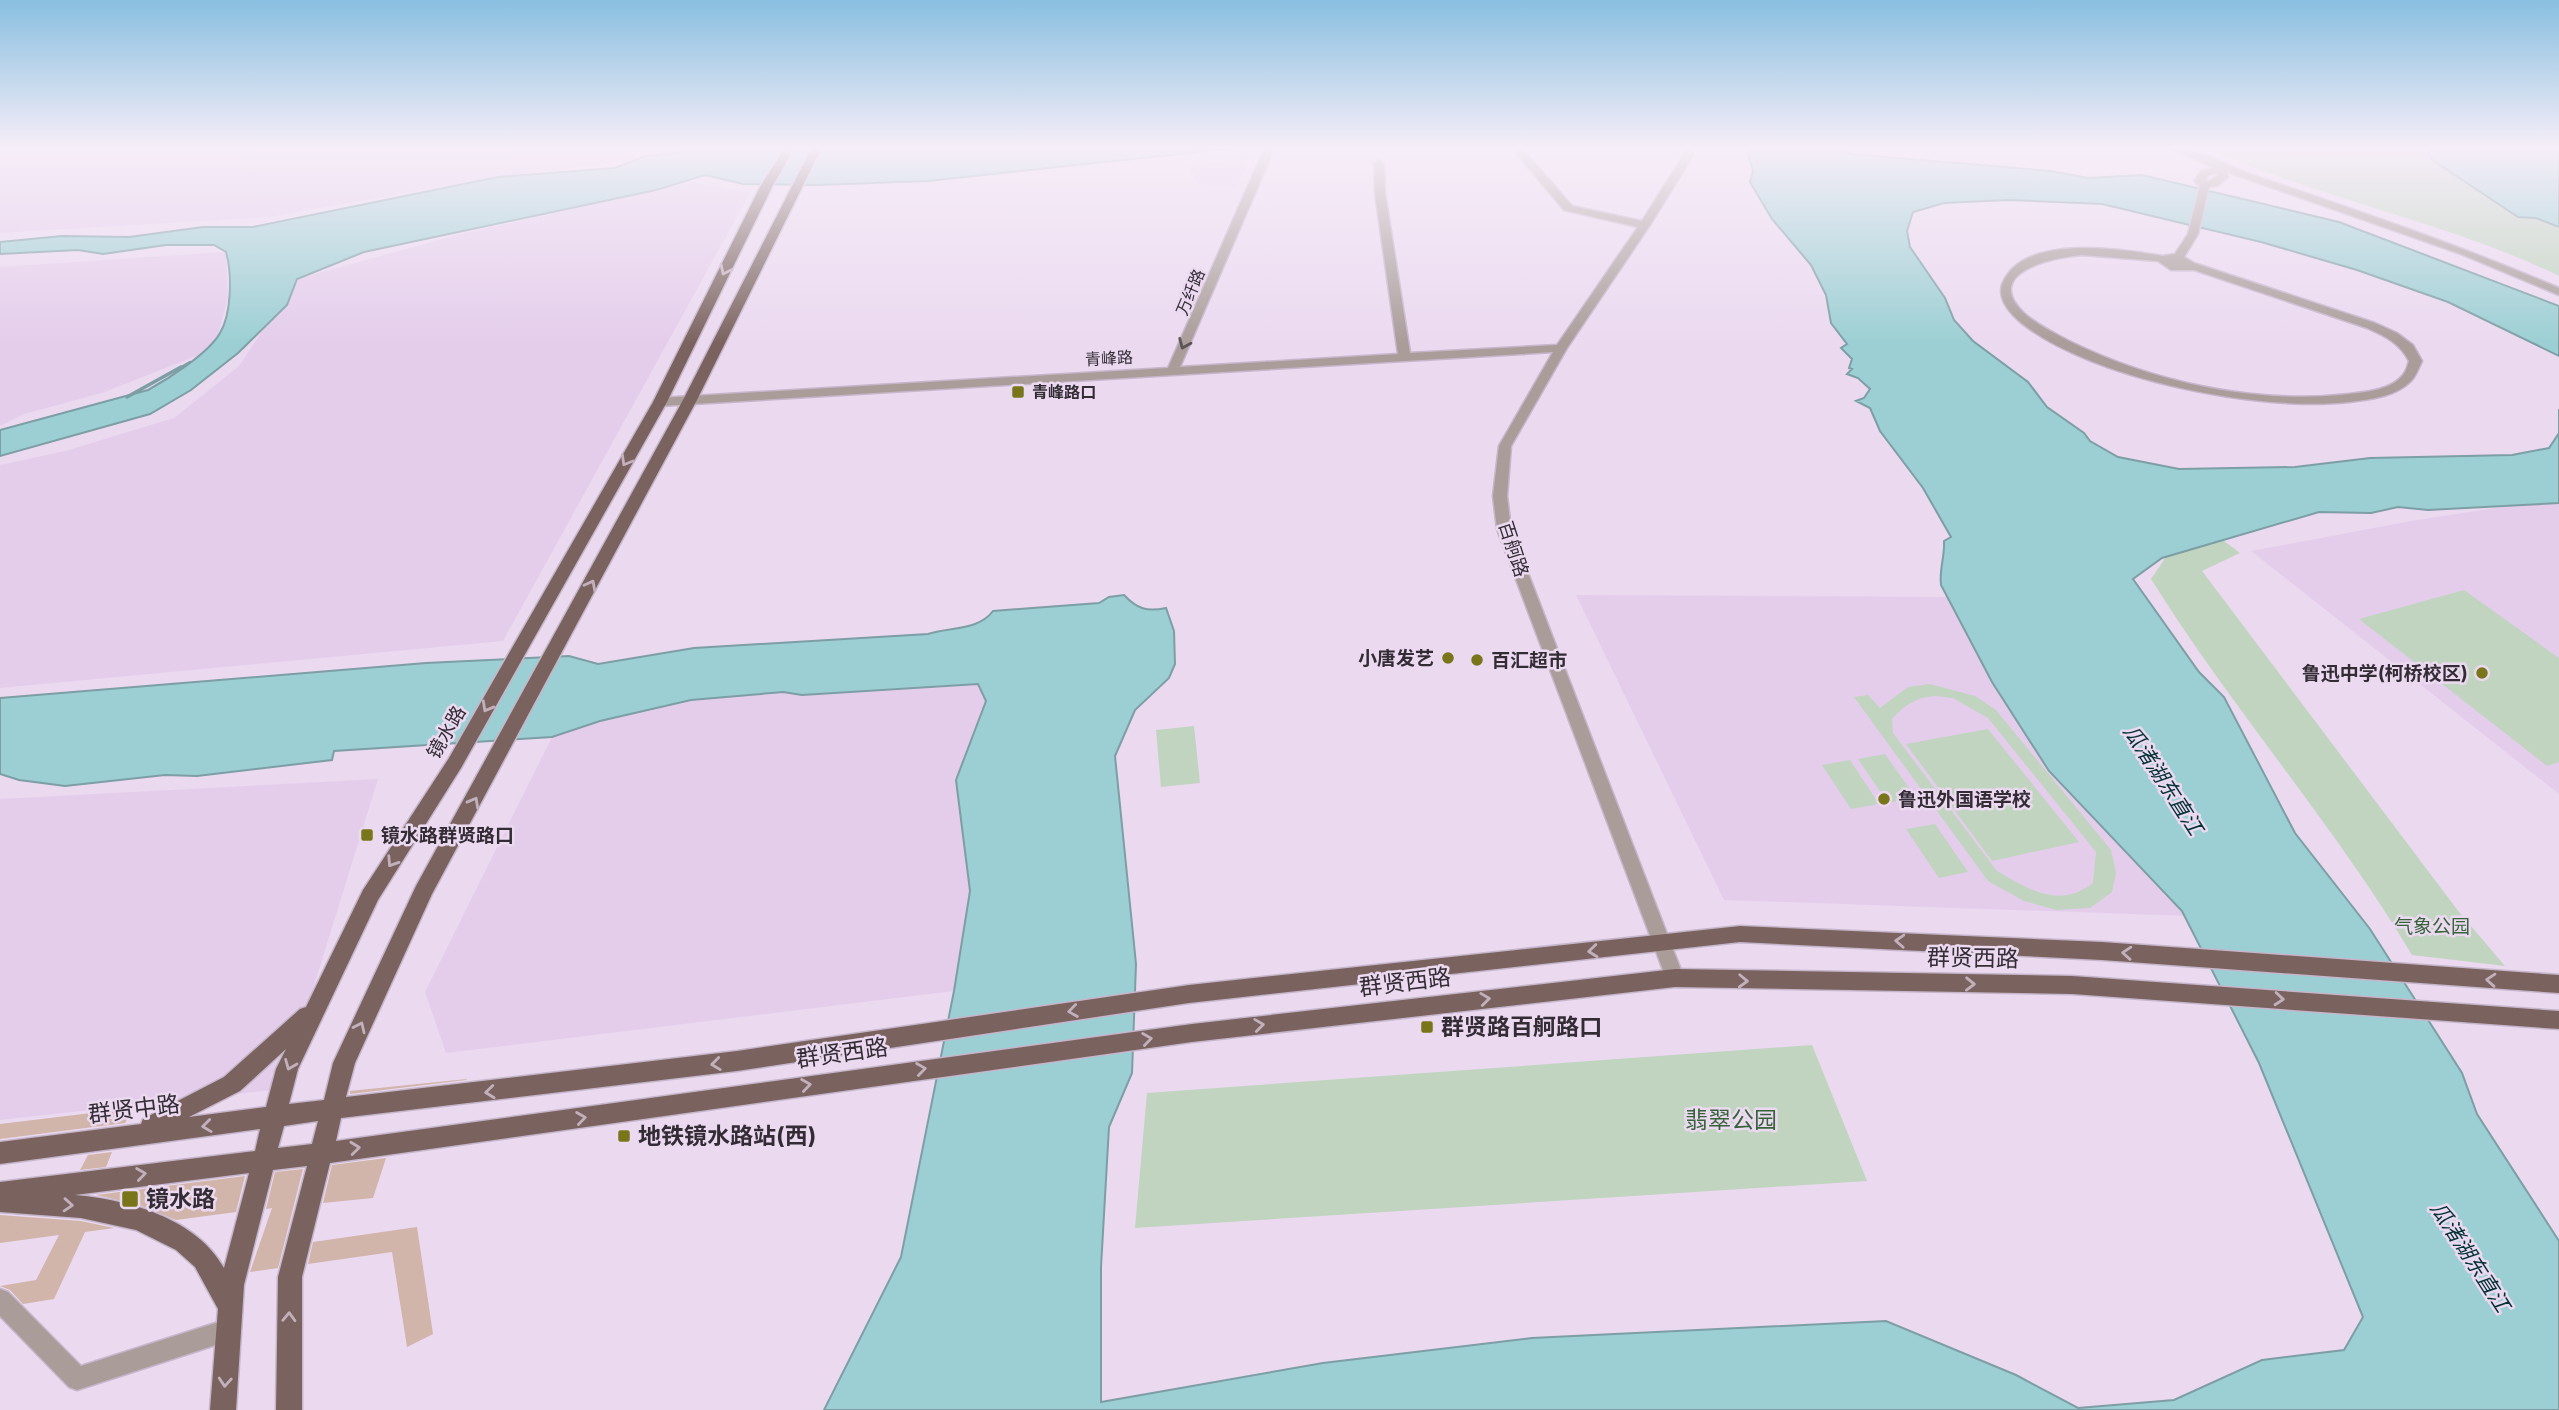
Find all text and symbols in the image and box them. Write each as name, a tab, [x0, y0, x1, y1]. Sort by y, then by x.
one-way arrow	[719, 263, 733, 275]
street label: 万纤路	[1171, 266, 1209, 318]
one-way arrow	[1179, 337, 1193, 349]
street label: 青峰路	[1085, 347, 1133, 369]
place label: 青峰路口	[1032, 382, 1096, 402]
marker: 青峰路口	[1010, 384, 1026, 400]
one-way arrow	[621, 454, 634, 466]
street label: 百舸路	[1494, 518, 1533, 580]
one-way arrow	[582, 580, 596, 592]
place label: 小唐发艺	[1358, 647, 1434, 670]
place label: 百汇超市	[1491, 649, 1567, 672]
marker: 小唐发艺	[1440, 650, 1456, 666]
marker: 百汇超市	[1469, 652, 1485, 668]
place label: 鲁迅中学(柯桥校区)	[2302, 662, 2468, 685]
marker: 鲁迅中学(柯桥校区)	[2474, 665, 2490, 681]
one-way arrow	[481, 700, 495, 712]
street label: 镜水路	[422, 702, 471, 763]
water label: 瓜渚湖东直江	[2119, 720, 2209, 841]
place label: 鲁迅外国语学校	[1898, 788, 2031, 811]
marker: 鲁迅外国语学校	[1876, 791, 1892, 807]
one-way arrow	[466, 796, 479, 809]
place label: 镜水路群贤路口	[381, 824, 514, 847]
marker: 镜水路群贤路口	[359, 827, 375, 843]
one-way arrow	[388, 854, 400, 867]
park label: 气象公园	[2394, 915, 2470, 938]
one-way arrow	[1894, 934, 1905, 949]
one-way arrow	[1587, 943, 1598, 958]
street label: 群贤西路	[1927, 943, 2019, 973]
one-way arrow	[2121, 945, 2132, 960]
street label: 群贤西路	[1358, 962, 1452, 1002]
one-way arrow	[2485, 972, 2496, 987]
one-way arrow	[1738, 973, 1749, 989]
one-way arrow	[1966, 976, 1976, 992]
one-way arrow	[1480, 991, 1491, 1006]
one-way arrow	[2274, 991, 2285, 1006]
one-way arrow	[1067, 1003, 1079, 1018]
place label: 群贤路百舸路口	[1441, 1013, 1602, 1041]
one-way arrow	[1254, 1017, 1265, 1032]
marker: 群贤路百舸路口	[1419, 1019, 1435, 1035]
one-way arrow	[352, 1021, 366, 1034]
one-way arrow	[1141, 1031, 1153, 1046]
street label: 群贤西路	[794, 1033, 890, 1073]
one-way arrow	[710, 1056, 722, 1071]
one-way arrow	[285, 1058, 299, 1070]
one-way arrow	[916, 1061, 927, 1076]
one-way arrow	[800, 1077, 812, 1092]
one-way arrow	[484, 1084, 496, 1099]
street label: 群贤中路	[87, 1089, 181, 1129]
park label: 翡翠公园	[1685, 1106, 1777, 1134]
one-way arrow	[575, 1111, 587, 1126]
one-way arrow	[202, 1118, 213, 1133]
place label: 地铁镜水路站(西)	[638, 1122, 816, 1150]
marker: 地铁镜水路站(西)	[616, 1128, 632, 1144]
one-way arrow	[350, 1140, 361, 1155]
one-way arrow	[135, 1167, 146, 1182]
place label: 镜水路	[146, 1185, 215, 1213]
marker: 镜水路	[120, 1189, 140, 1209]
one-way arrow	[63, 1197, 74, 1212]
water label: 瓜渚湖东直江	[2426, 1197, 2516, 1318]
one-way arrow	[282, 1312, 297, 1323]
one-way arrow	[218, 1377, 233, 1388]

